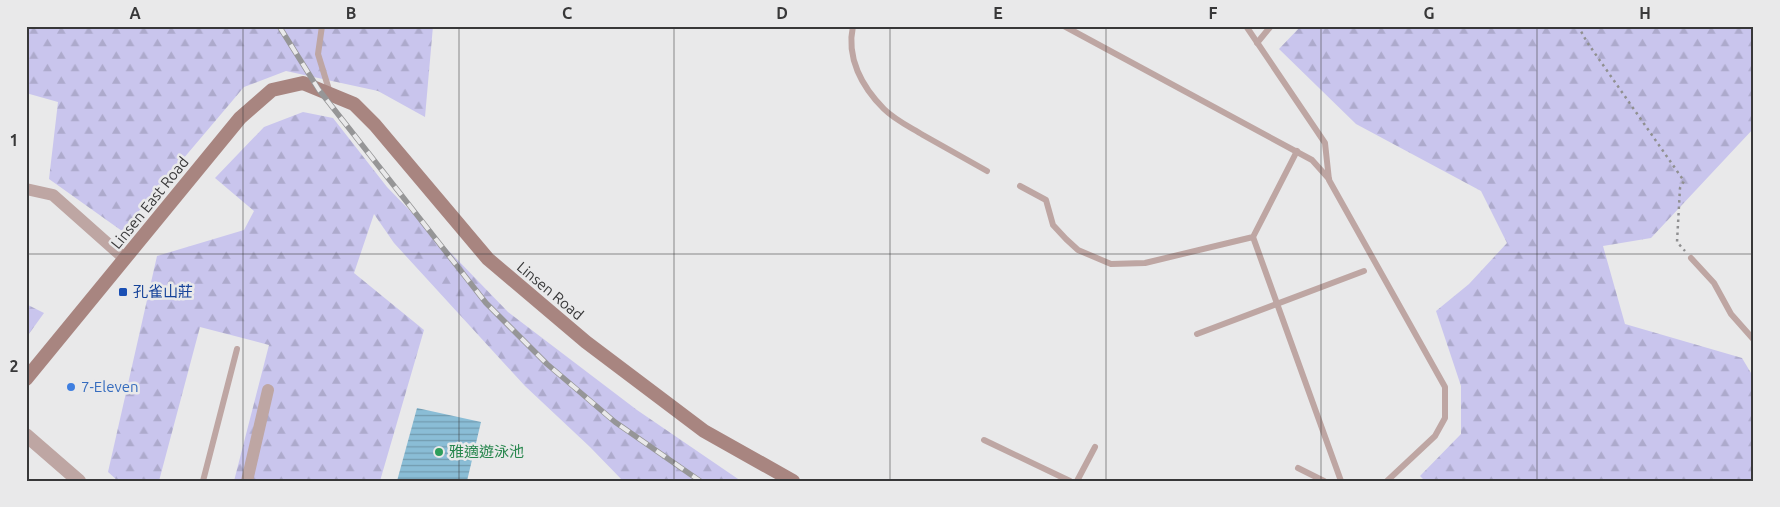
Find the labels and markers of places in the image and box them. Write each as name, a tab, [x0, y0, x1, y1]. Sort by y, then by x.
place label: 孔雀山莊	[133, 283, 193, 300]
marker: 孔雀山莊	[117, 286, 129, 298]
place label: 7-Eleven	[81, 378, 139, 395]
marker: 7-Eleven	[65, 381, 77, 393]
place label: 雅適遊泳池	[449, 443, 524, 460]
marker: 雅適遊泳池	[433, 446, 445, 458]

